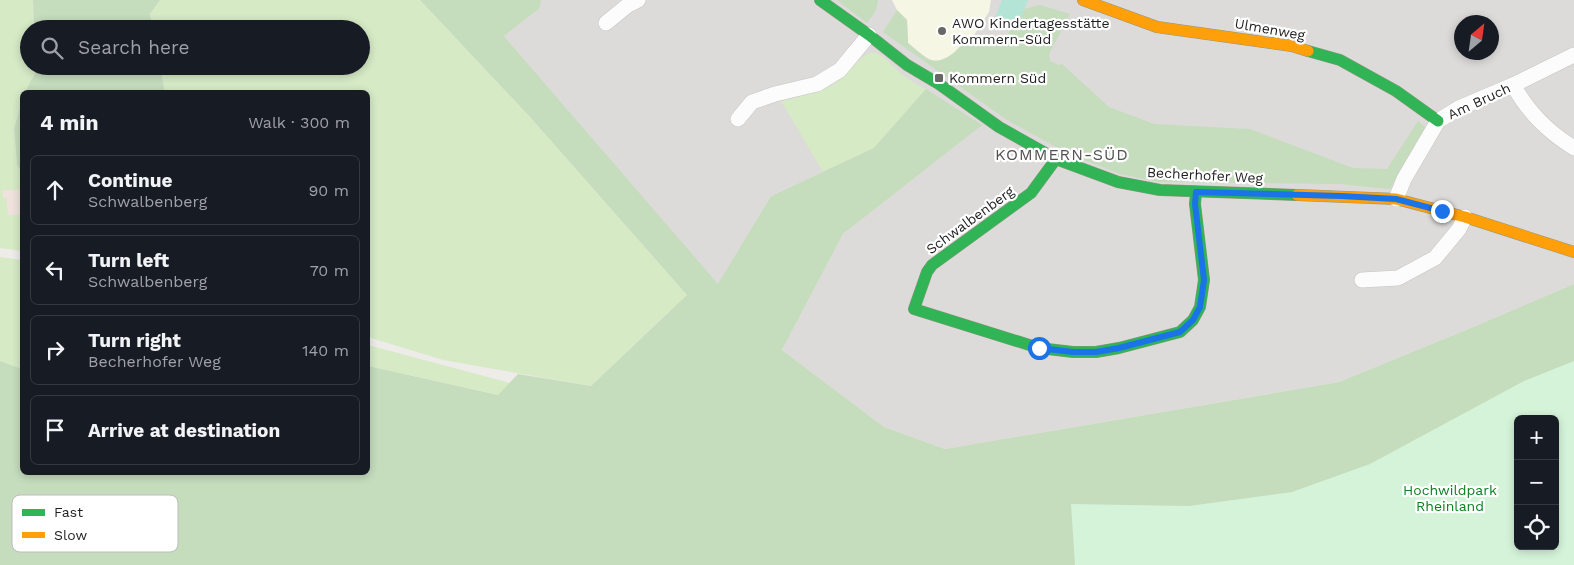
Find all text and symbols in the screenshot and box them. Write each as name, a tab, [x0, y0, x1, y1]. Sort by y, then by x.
place label: AWO Kindertagesstätte Kommern-Süd	[952, 15, 1110, 47]
street label: Ulmenweg	[1234, 15, 1307, 43]
north arrow	[1454, 15, 1499, 60]
search box	[20, 20, 370, 75]
marker: AWO Kindertagesstätte Kommern-Süd	[936, 25, 948, 37]
icon: search	[38, 34, 66, 62]
text: Search here	[78, 36, 189, 59]
place label: Kommern Süd	[949, 70, 1046, 86]
marker: Kommern Süd	[933, 72, 945, 84]
street label: Am Bruch	[1445, 80, 1513, 122]
text: 4 min	[40, 110, 98, 135]
text: Walk · 300 m	[248, 113, 350, 132]
district label: KOMMERN-SÜD	[995, 145, 1129, 164]
street label: Becherhofer Weg	[1147, 164, 1264, 186]
text: Continue	[88, 169, 172, 192]
icon: ahead	[41, 176, 69, 204]
text: 90 m	[308, 181, 349, 200]
street label: Schwalbenberg	[923, 183, 1017, 257]
text: Schwalbenberg	[88, 192, 207, 211]
route end	[1431, 200, 1454, 223]
text: Turn left	[88, 249, 169, 272]
icon: left	[41, 256, 69, 284]
text: 70 m	[310, 261, 349, 280]
text: Schwalbenberg	[88, 272, 207, 291]
text: Turn right	[88, 329, 181, 352]
icon: right	[41, 336, 69, 364]
route start	[1028, 337, 1051, 360]
text: 140 m	[302, 341, 349, 360]
text: Becherhofer Weg	[88, 352, 221, 371]
map controls	[1514, 415, 1559, 550]
button: +	[1514, 415, 1559, 460]
icon: arrive	[41, 416, 69, 444]
text: Arrive at destination	[88, 419, 280, 442]
button: −	[1514, 460, 1559, 505]
park label: Hochwildpark Rheinland	[1403, 482, 1497, 514]
legend	[12, 495, 178, 552]
text: Fast	[54, 504, 83, 520]
button: locate	[1514, 505, 1559, 550]
text: Slow	[54, 527, 87, 543]

